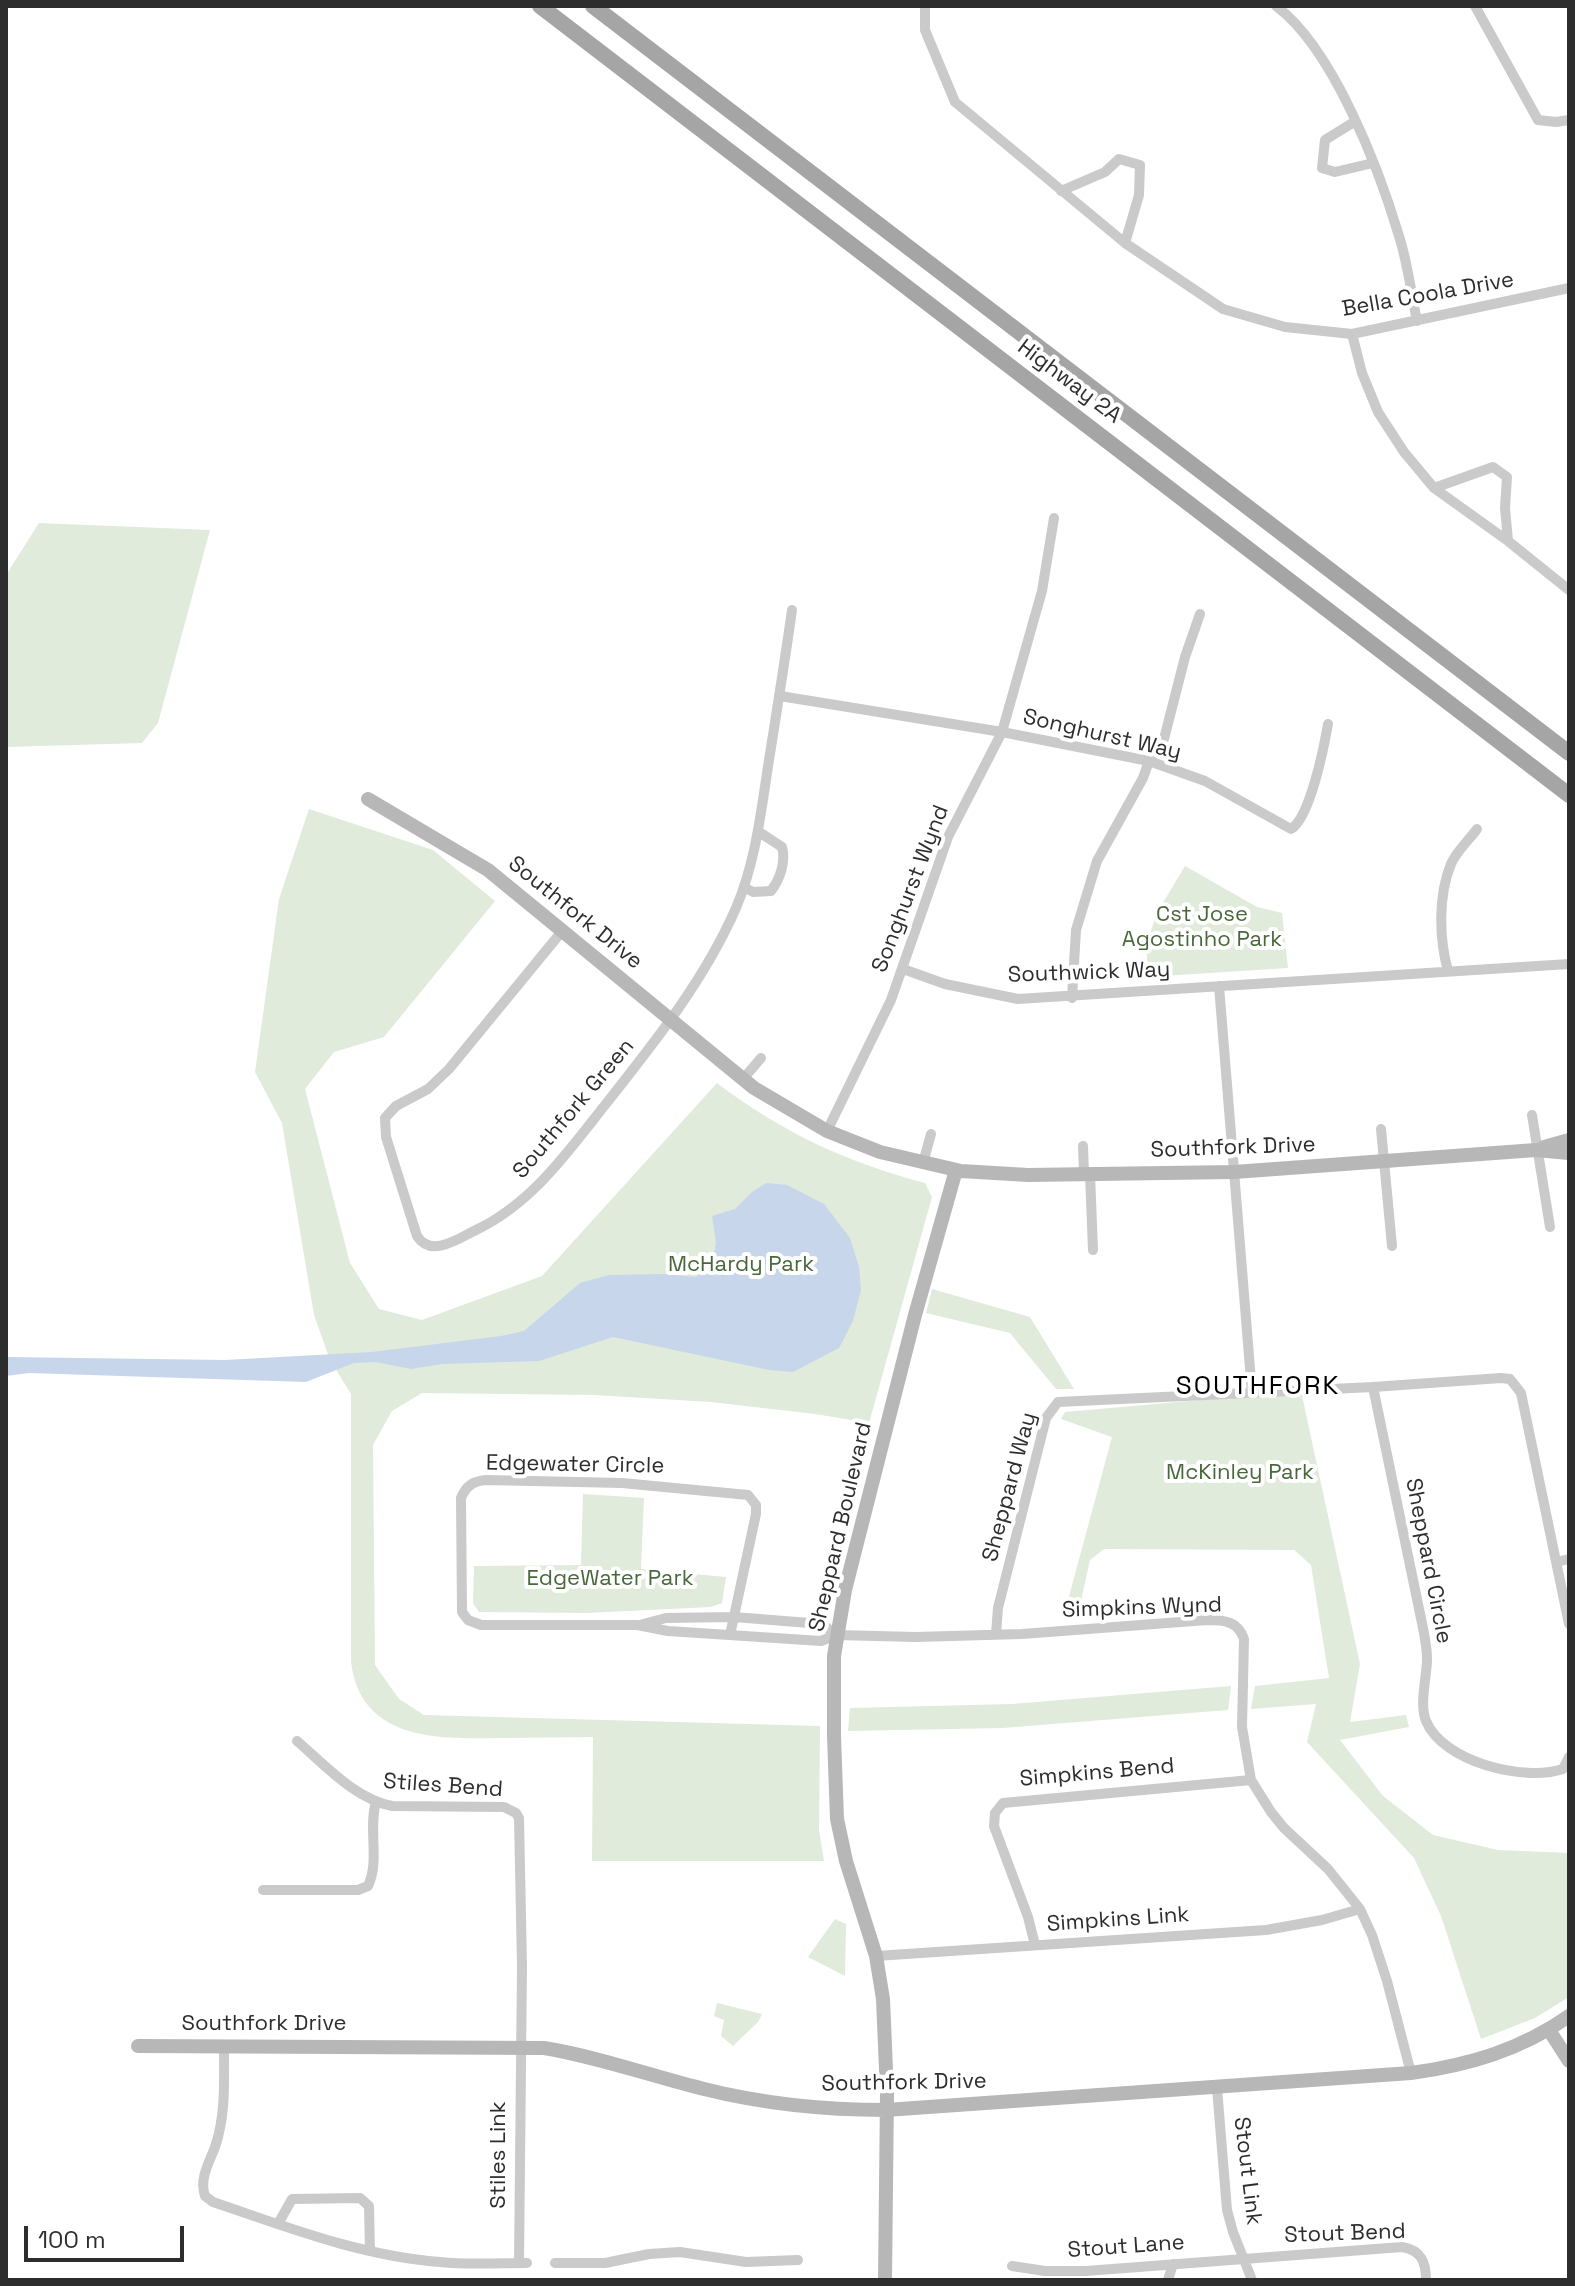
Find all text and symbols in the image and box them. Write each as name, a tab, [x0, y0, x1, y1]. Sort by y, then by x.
street label: Bella Coola Drive	[1340, 267, 1516, 323]
street label: Highway 2A	[1012, 334, 1126, 430]
street label: Songhurst Way	[1020, 704, 1184, 766]
street label: Songhurst Wynd	[867, 802, 955, 976]
street label: Southfork Drive	[503, 851, 647, 975]
park label: Cst Jose Agostinho Park	[1122, 902, 1282, 954]
street label: Southwick Way	[1007, 957, 1171, 989]
street label: Southfork Green	[508, 1034, 640, 1184]
street label: Southfork Drive	[1150, 1132, 1316, 1164]
park label: McHardy Park	[668, 1252, 814, 1278]
district label: SOUTHFORK	[1176, 1371, 1340, 1403]
street label: Sheppard Way	[977, 1409, 1043, 1565]
street label: Sheppard Boulevard	[804, 1420, 878, 1634]
street label: Edgewater Circle	[486, 1450, 664, 1480]
park label: McKinley Park	[1166, 1460, 1314, 1486]
street label: Sheppard Circle	[1399, 1476, 1457, 1646]
park label: EdgeWater Park	[526, 1566, 694, 1592]
street label: Simpkins Wynd	[1061, 1592, 1223, 1624]
street label: Simpkins Bend	[1019, 1753, 1175, 1793]
street label: Stiles Bend	[382, 1769, 504, 1803]
street label: Simpkins Link	[1046, 1902, 1190, 1938]
street label: Southfork Drive	[181, 2011, 347, 2037]
street label: Southfork Drive	[821, 2068, 987, 2098]
street label: Stiles Link	[486, 2101, 512, 2209]
street label: Stout Link	[1227, 2115, 1267, 2227]
scale bar	[28, 2210, 188, 2260]
street label: Stout Bend	[1284, 2219, 1406, 2249]
text: 100 m	[38, 2224, 106, 2255]
street label: Stout Lane	[1067, 2230, 1185, 2264]

